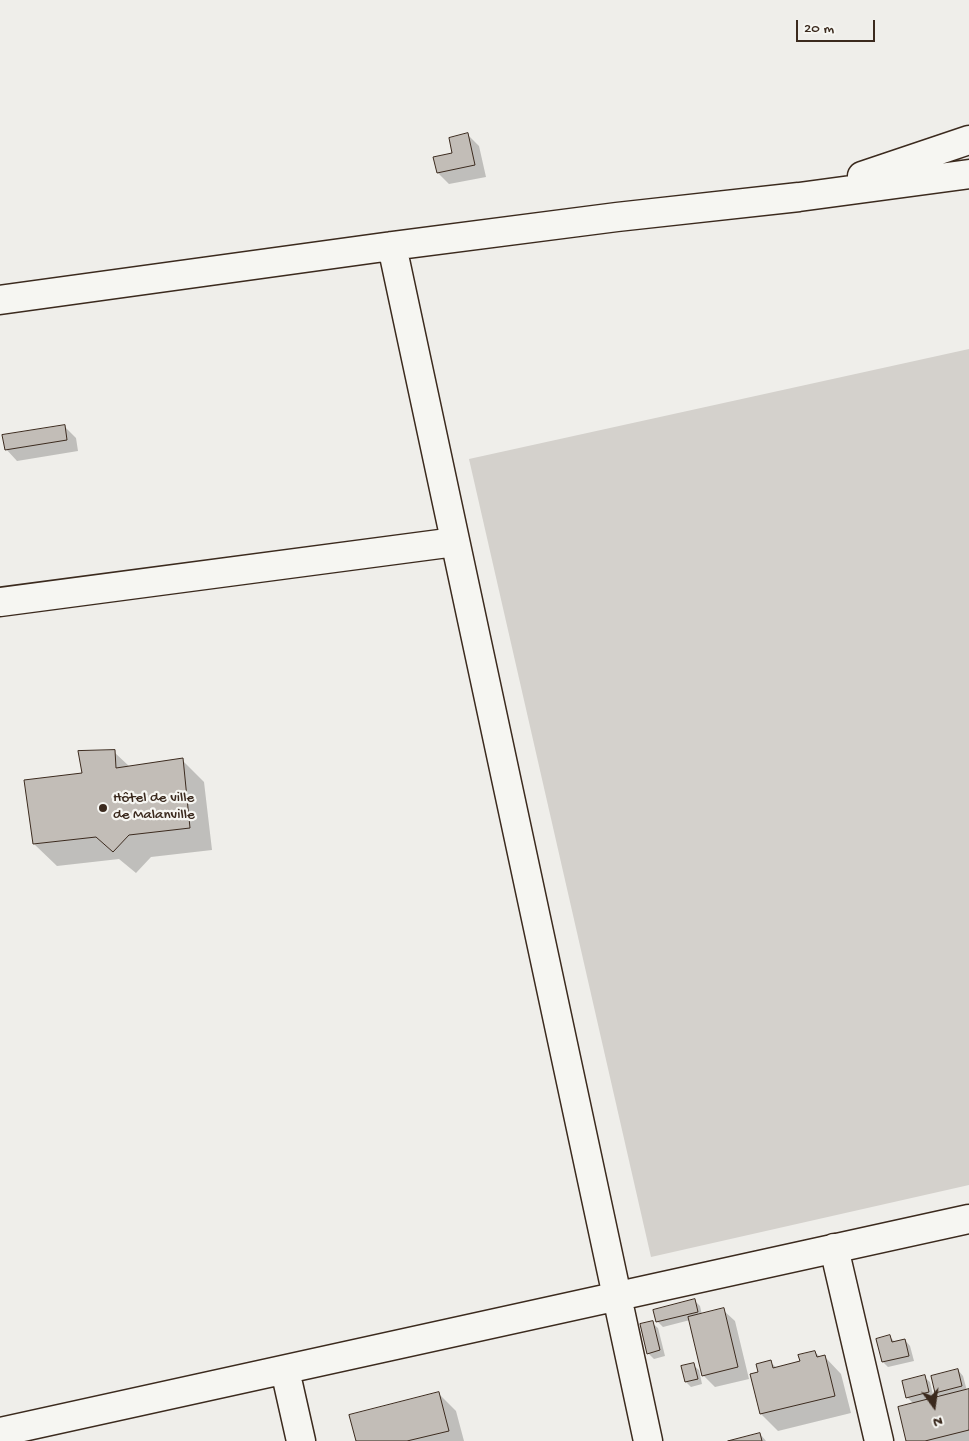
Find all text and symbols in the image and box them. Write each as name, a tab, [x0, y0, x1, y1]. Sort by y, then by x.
scale bar	[799, 10, 878, 42]
text: 20 m	[804, 20, 834, 38]
place label: Hôtel de ville de Malanville	[113, 790, 195, 825]
marker: Hôtel de ville de Malanville	[97, 802, 109, 814]
north arrow	[909, 1381, 959, 1431]
text: N	[931, 1412, 944, 1430]

